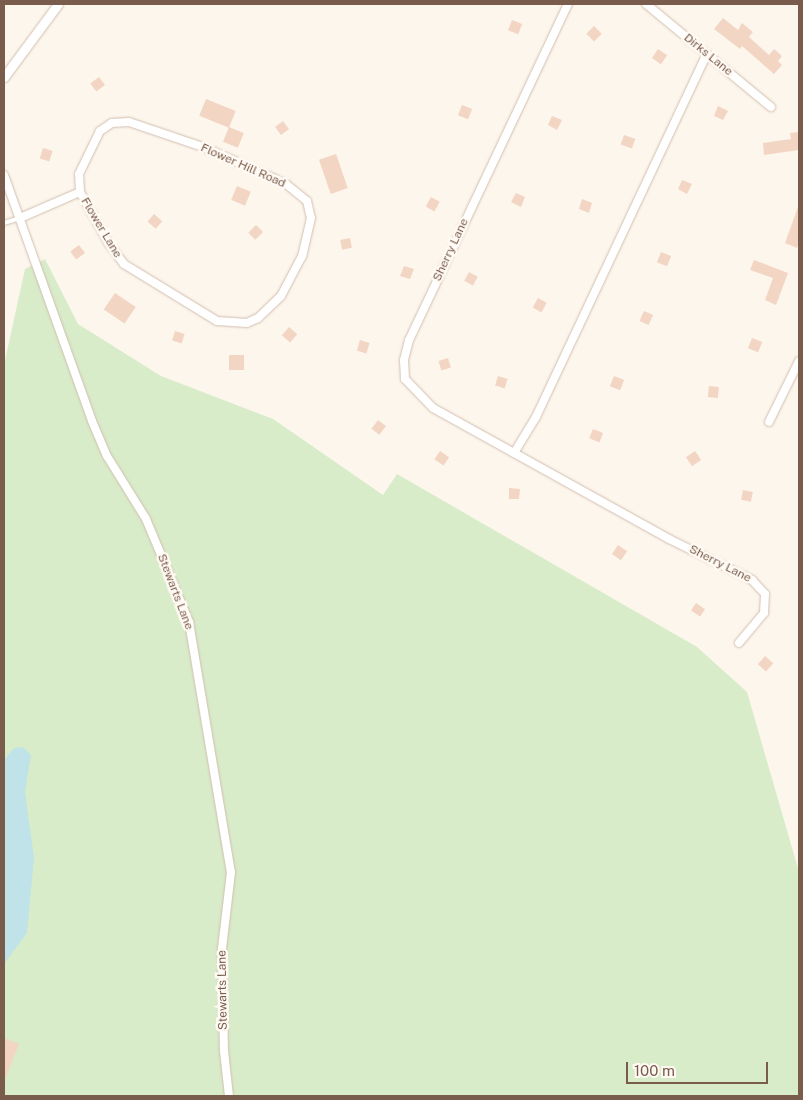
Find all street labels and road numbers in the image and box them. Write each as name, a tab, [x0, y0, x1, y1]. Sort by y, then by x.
street label: Dirks Lane	[681, 31, 735, 79]
street label: Flower Hill Road	[198, 141, 288, 191]
street label: Flower Lane	[77, 195, 125, 261]
street label: Sherry Lane	[430, 216, 472, 284]
street label: Sherry Lane	[687, 542, 753, 586]
street label: Stewarts Lane	[154, 552, 196, 632]
street label: Stewarts Lane	[215, 950, 231, 1030]

